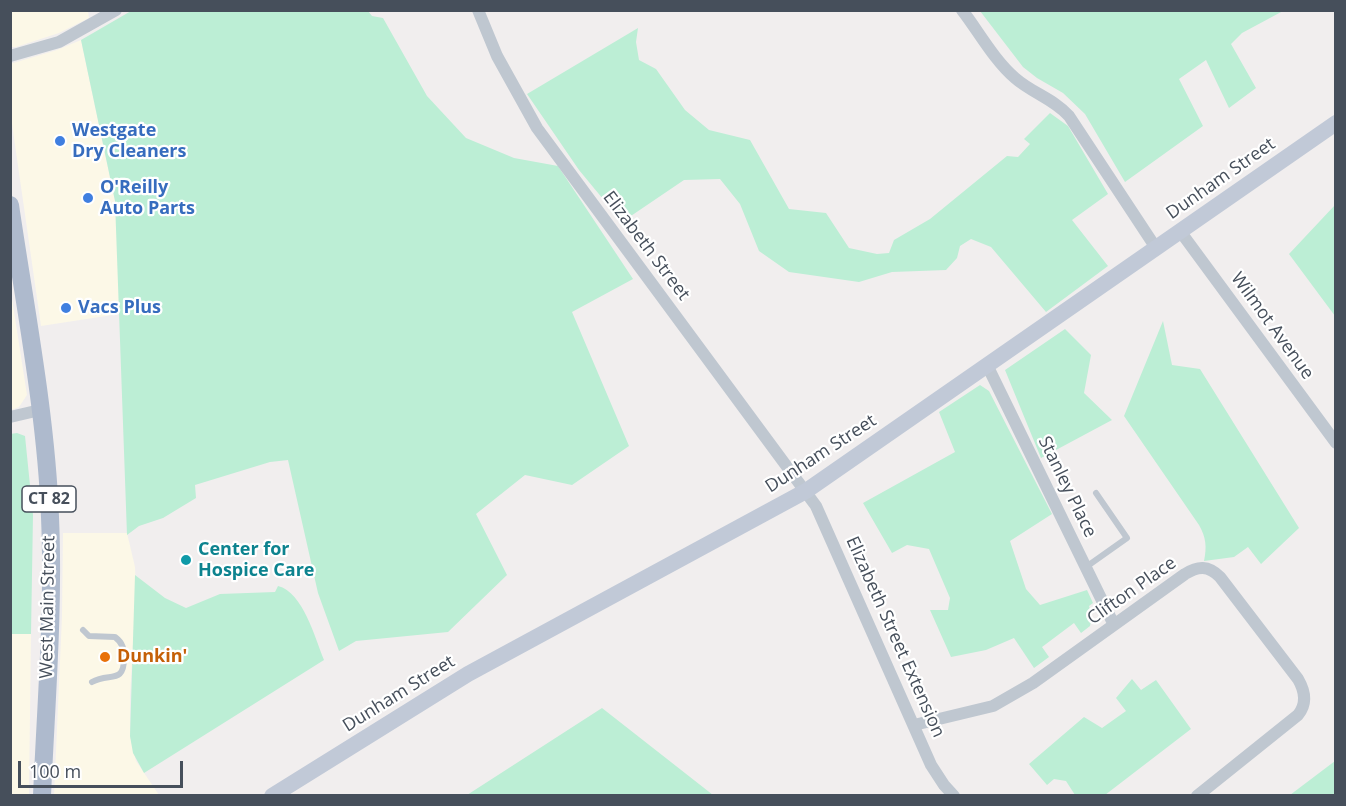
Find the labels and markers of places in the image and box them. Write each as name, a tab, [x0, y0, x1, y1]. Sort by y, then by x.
place label: Westgate Dry Cleaners	[72, 120, 186, 162]
marker: Westgate Dry Cleaners	[53, 134, 67, 148]
place label: O'Reilly Auto Parts	[100, 177, 195, 219]
marker: O'Reilly Auto Parts	[81, 191, 95, 205]
place label: Vacs Plus	[78, 297, 161, 319]
marker: Vacs Plus	[59, 301, 73, 315]
place label: Center for Hospice Care	[198, 539, 314, 582]
marker: Center for Hospice Care	[179, 553, 193, 567]
place label: Dunkin'	[117, 646, 187, 668]
marker: Dunkin'	[98, 650, 112, 664]

